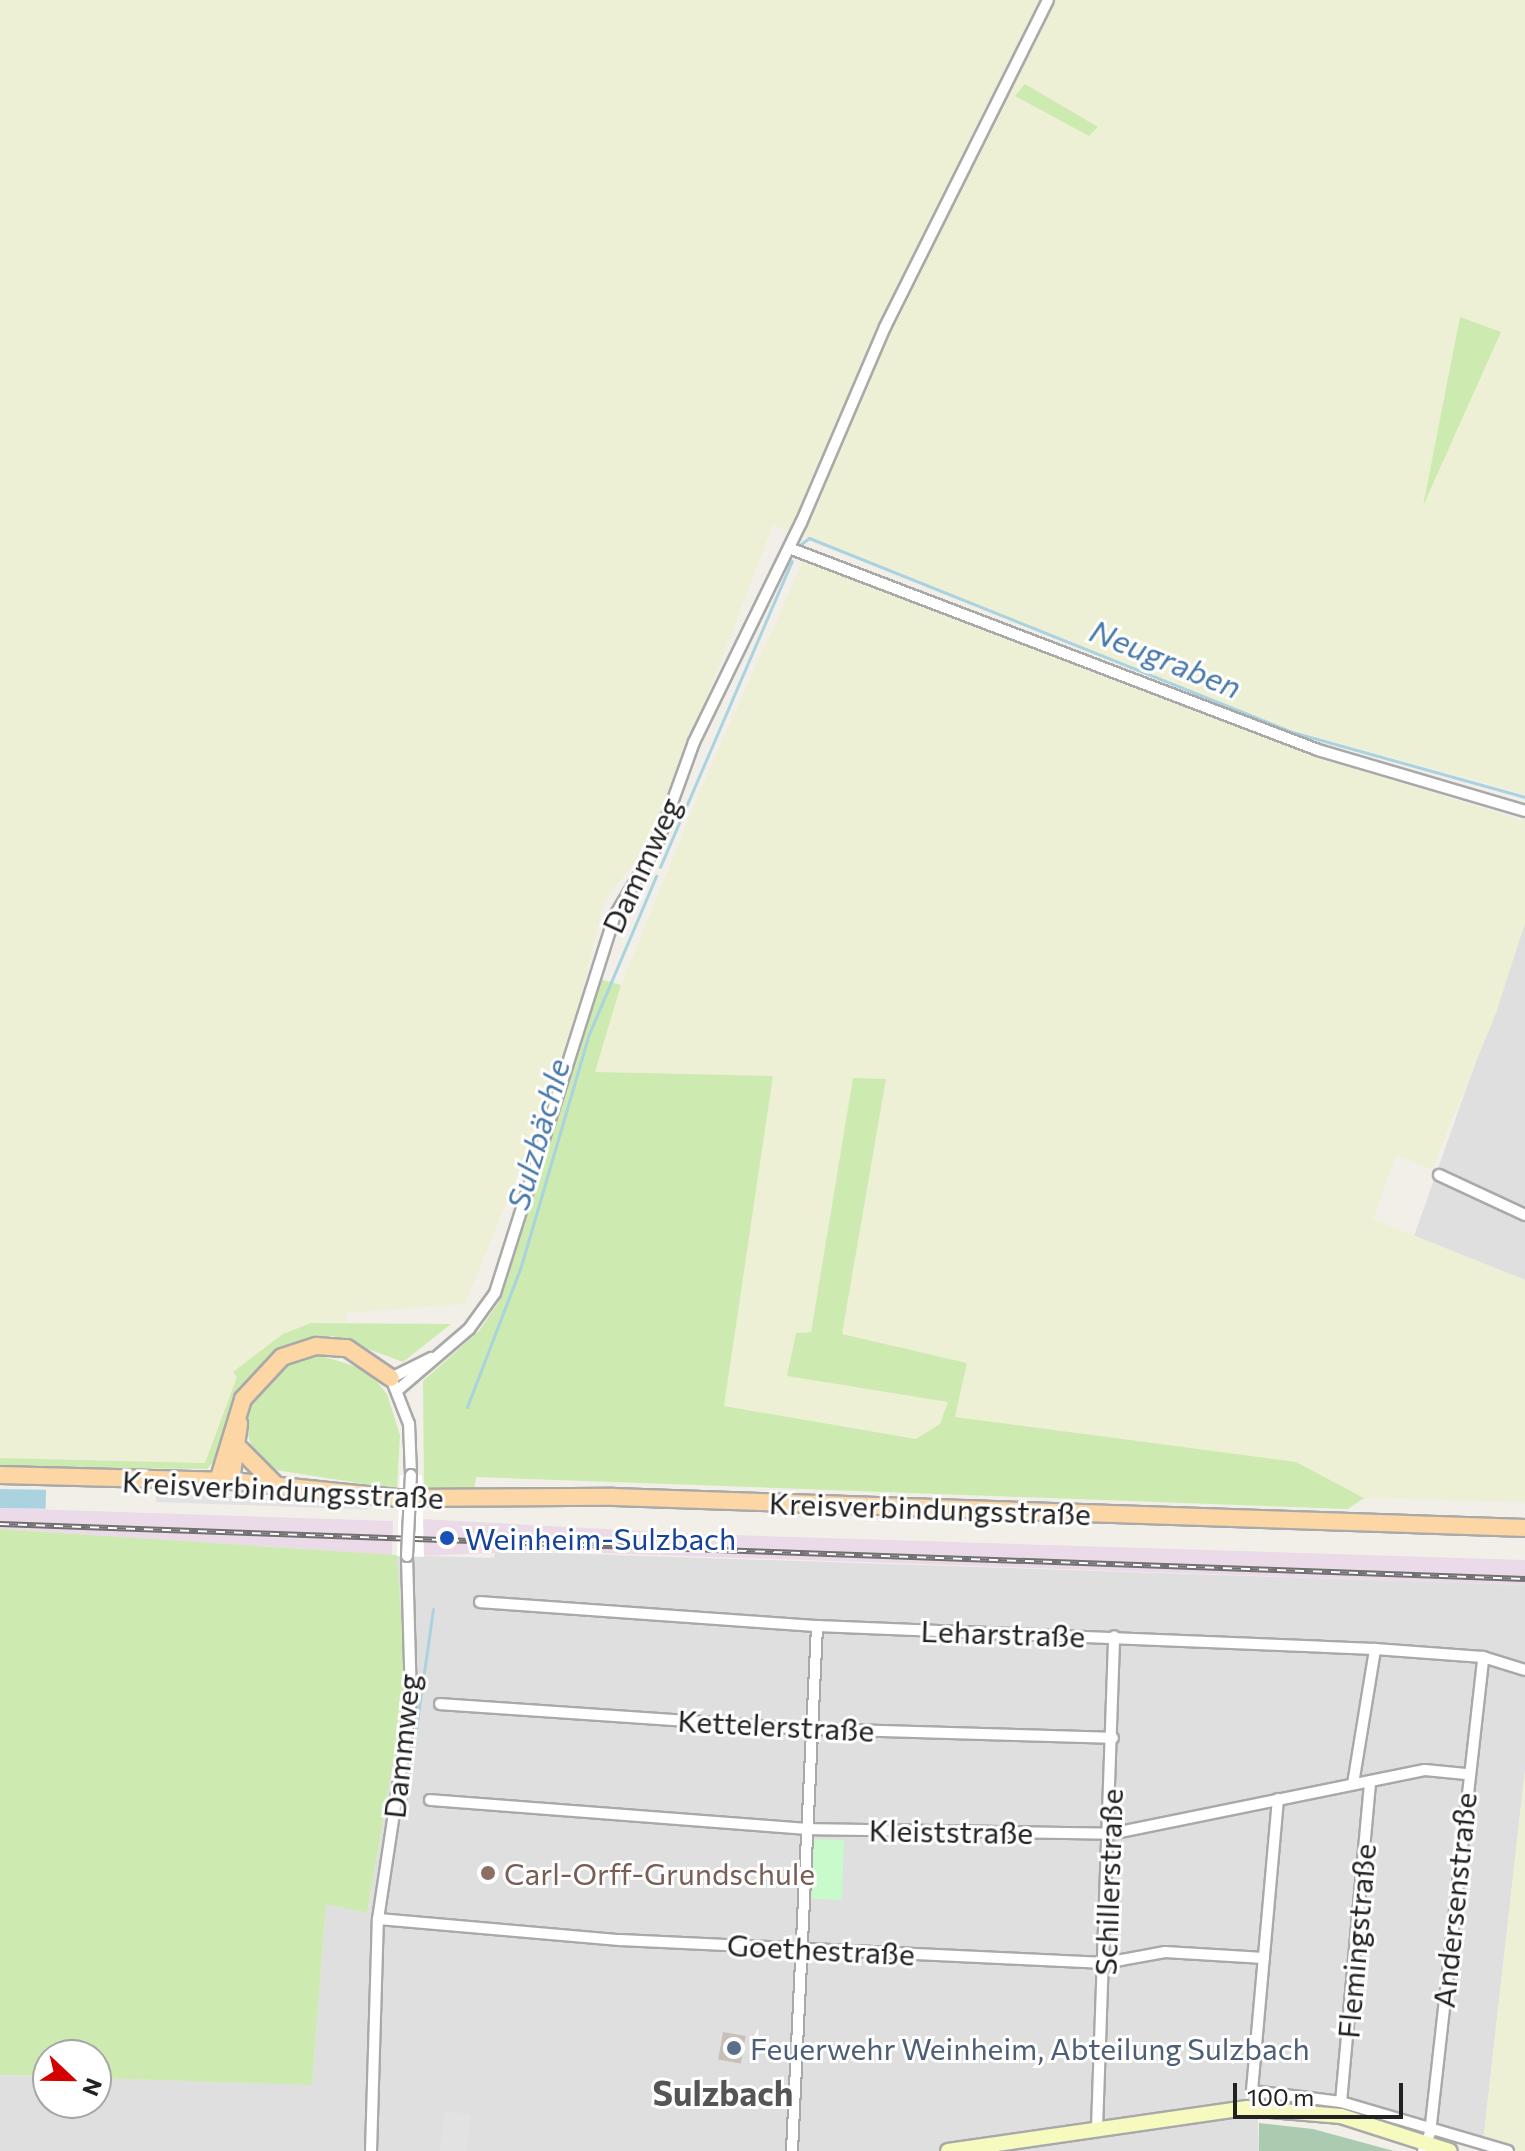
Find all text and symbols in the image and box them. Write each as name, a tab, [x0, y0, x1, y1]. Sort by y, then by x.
water label: Neugraben	[1085, 610, 1247, 706]
street label: Dammweg	[594, 792, 688, 938]
water label: Sulzbächle	[497, 1054, 577, 1214]
street label: Kreisverbindungsstraße	[121, 1463, 445, 1515]
street label: Kreisverbindungsstraße	[768, 1484, 1092, 1532]
place label: Weinheim-Sulzbach	[465, 1520, 736, 1556]
marker: Weinheim-Sulzbach	[436, 1527, 458, 1549]
street label: Leharstraße	[920, 1612, 1086, 1654]
street label: Dammweg	[376, 1672, 426, 1820]
street label: Kettelerstraße	[677, 1702, 875, 1748]
street label: Schillerstraße	[1087, 1788, 1129, 1976]
street label: Andersenstraße	[1425, 1791, 1483, 2009]
street label: Kleiststraße	[868, 1812, 1034, 1850]
street label: Flemingstraße	[1330, 1842, 1382, 2040]
place label: Carl-Orff-Grundschule	[504, 1855, 815, 1891]
marker: Carl-Orff-Grundschule	[479, 1864, 497, 1882]
street label: Goethestraße	[726, 1926, 916, 1972]
place label: Feuerwehr Weinheim, Abteilung Sulzbach	[750, 2030, 1310, 2066]
north arrow	[32, 2039, 112, 2119]
marker: Feuerwehr Weinheim, Abteilung Sulzbach	[725, 2039, 743, 2057]
scale bar	[1237, 2067, 1407, 2117]
district label: Sulzbach	[653, 2073, 793, 2113]
text: N	[77, 2075, 108, 2100]
text: 100 m	[1247, 2082, 1314, 2111]

